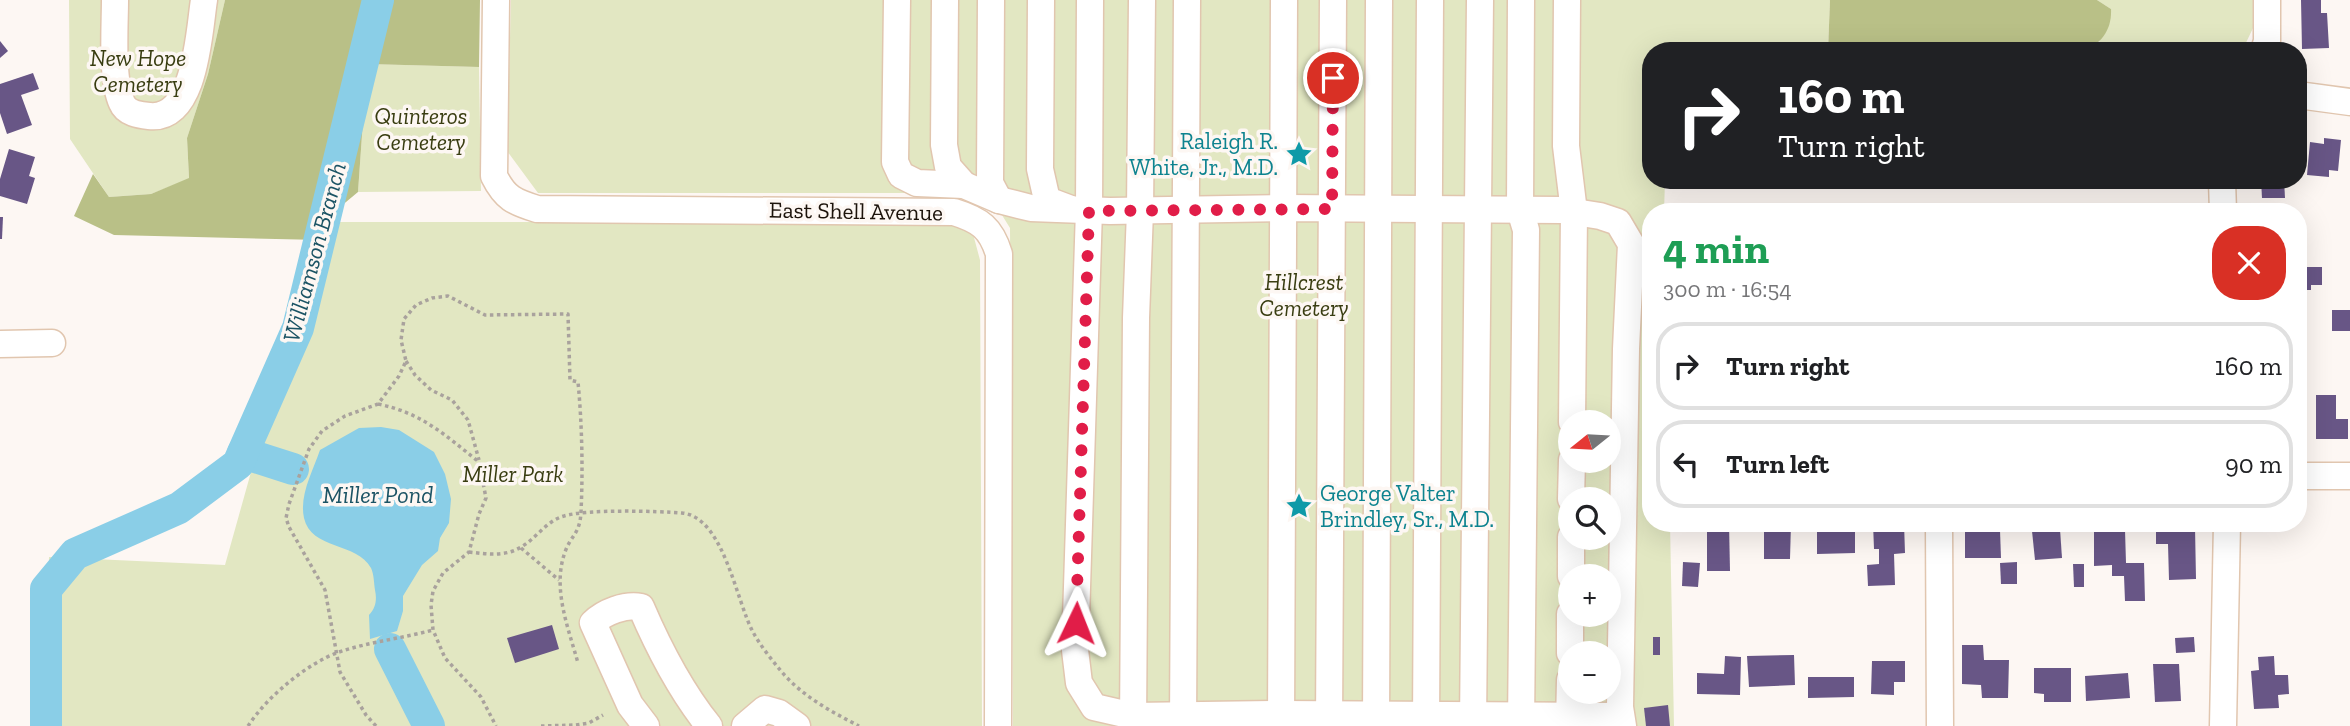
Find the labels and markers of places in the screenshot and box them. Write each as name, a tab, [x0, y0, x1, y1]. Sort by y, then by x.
pin	[1303, 48, 1363, 108]
place label: Raleigh R. White, Jr., M.D.	[1129, 127, 1278, 181]
place icon: Raleigh R. White, Jr., M.D.	[1284, 139, 1314, 169]
place label: George Valter Brindley, Sr., M.D.	[1320, 479, 1494, 533]
place icon: George Valter Brindley, Sr., M.D.	[1284, 491, 1314, 521]

